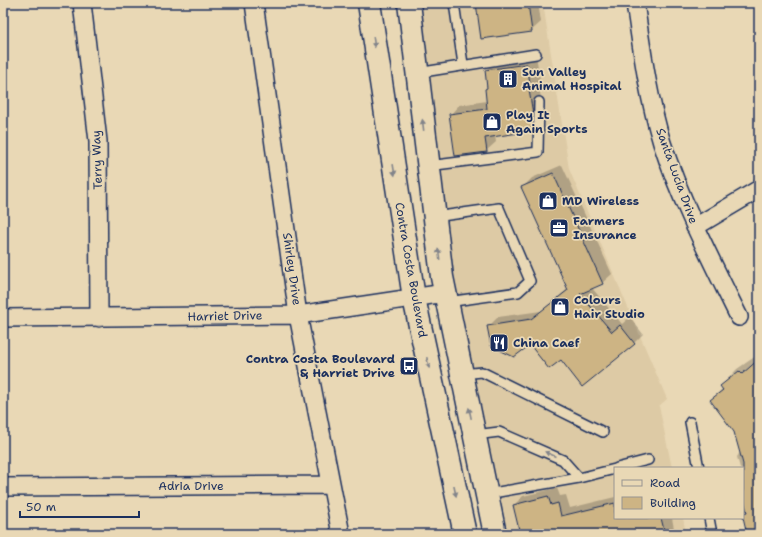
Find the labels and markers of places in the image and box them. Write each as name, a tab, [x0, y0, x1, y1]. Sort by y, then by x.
place label: Sun Valley Animal Hospital	[522, 64, 622, 94]
building icon: Sun Valley Animal Hospital	[497, 68, 519, 90]
place label: Play It Again Sports	[506, 107, 588, 137]
shop icon: Play It Again Sports	[481, 111, 503, 133]
shop icon: MD Wireless	[537, 190, 559, 212]
place label: MD Wireless	[562, 193, 639, 209]
place label: Farmers Insurance	[573, 213, 637, 243]
office icon: Farmers Insurance	[548, 217, 570, 239]
place label: Colours Hair Studio	[574, 292, 645, 322]
shop icon: Colours Hair Studio	[549, 296, 571, 318]
restaurant icon: China Caef	[488, 332, 510, 354]
place label: China Caef	[513, 335, 580, 351]
place label: Contra Costa Boulevard & Harriet Drive	[246, 351, 395, 381]
bus stop icon: Contra Costa Boulevard & Harriet Drive	[398, 355, 420, 377]

